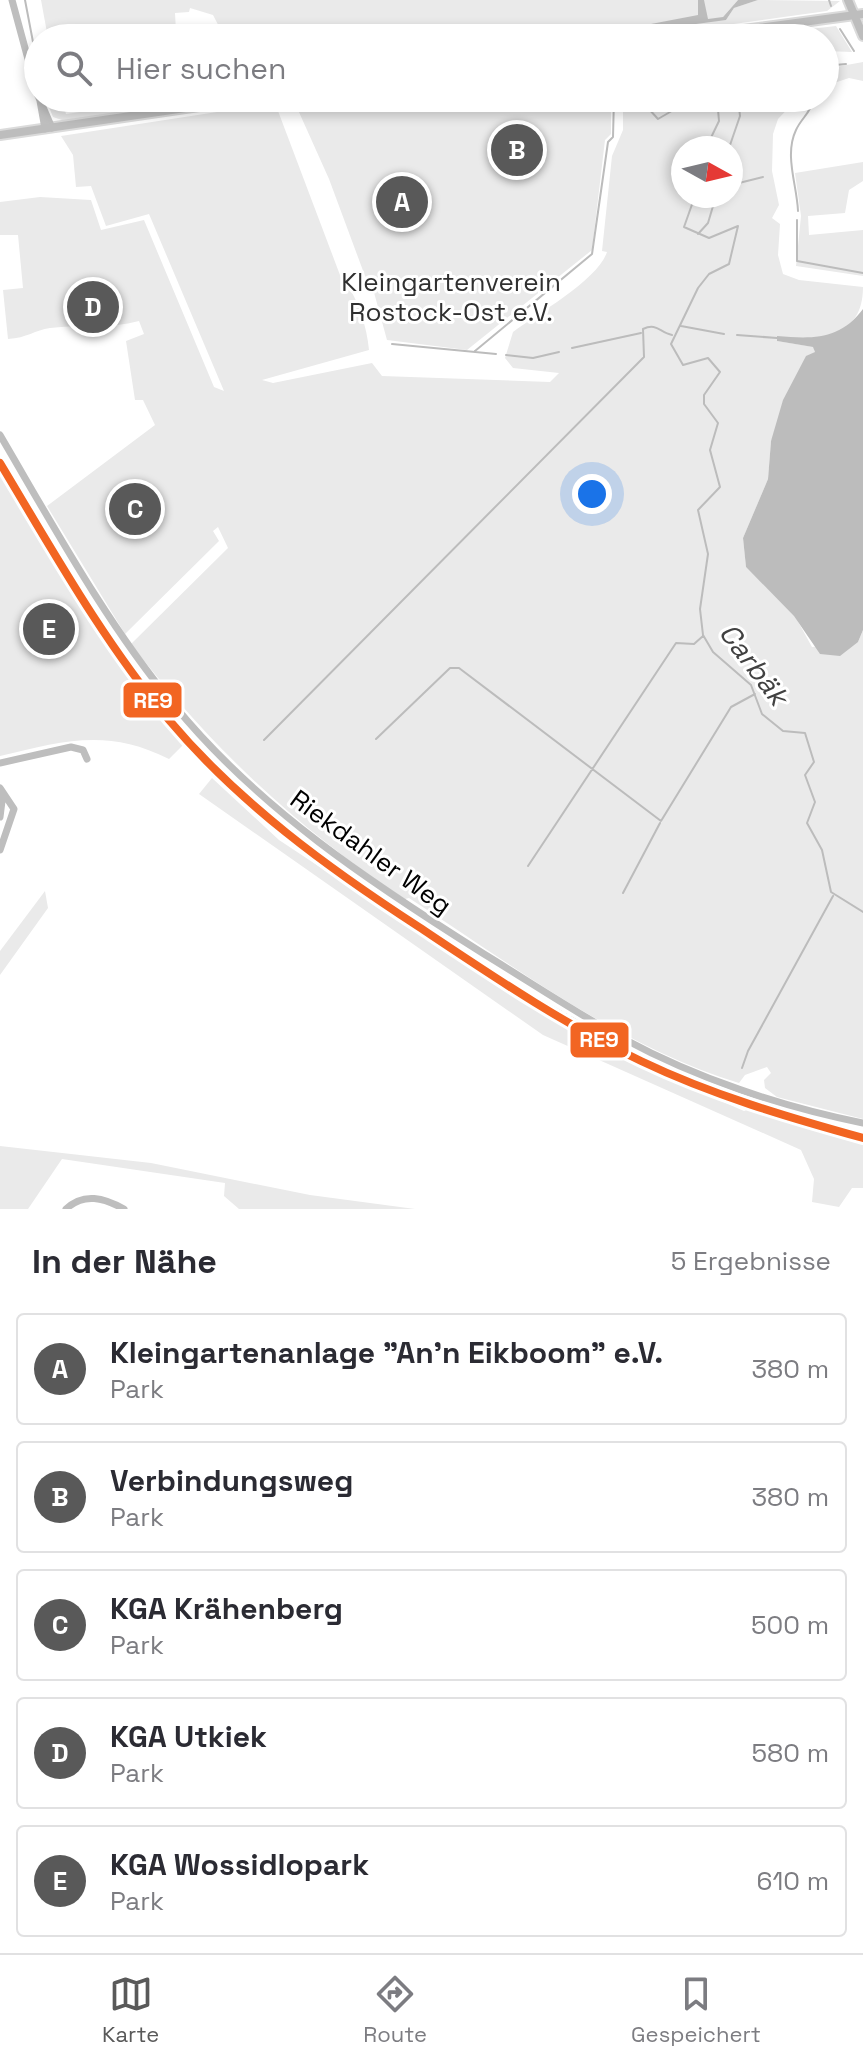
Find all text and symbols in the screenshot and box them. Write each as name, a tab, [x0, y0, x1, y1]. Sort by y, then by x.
search box	[24, 24, 839, 112]
icon: search	[52, 46, 96, 90]
text: Hier suchen	[116, 49, 286, 88]
pin: B	[491, 120, 543, 180]
north arrow	[671, 136, 743, 208]
pin: A	[376, 172, 428, 232]
park label: Kleingartenverein Rostock-Ost e.V.	[341, 265, 561, 329]
pin: D	[67, 277, 119, 337]
your location	[572, 474, 612, 514]
pin: C	[109, 479, 161, 539]
pin: E	[23, 599, 75, 659]
water label: Carbäk	[711, 616, 798, 715]
line badge: RE9	[122, 681, 183, 719]
text: RE9	[133, 686, 173, 714]
street label: Riekdahler Weg	[283, 782, 459, 922]
line badge: RE9	[569, 1021, 630, 1059]
text: RE9	[579, 1025, 619, 1053]
text: In der Nähe	[32, 1240, 217, 1283]
text: 5 Ergebnisse	[671, 1244, 831, 1278]
text: Kleingartenanlage "An'n Eikboom" e.V.	[110, 1333, 663, 1372]
text: A	[52, 1352, 68, 1386]
text: 380 m	[751, 1352, 829, 1386]
text: Park	[110, 1372, 164, 1406]
text: Verbindungsweg	[110, 1461, 353, 1500]
text: B	[51, 1480, 69, 1514]
text: 380 m	[751, 1480, 829, 1514]
text: Park	[110, 1500, 164, 1534]
text: KGA Krähenberg	[110, 1589, 343, 1628]
text: C	[52, 1608, 68, 1642]
text: 500 m	[751, 1608, 829, 1642]
text: Park	[110, 1628, 164, 1662]
text: KGA Utkiek	[110, 1717, 267, 1756]
text: D	[51, 1736, 69, 1770]
text: 580 m	[752, 1736, 829, 1770]
text: Park	[110, 1756, 164, 1790]
text: KGA Wossidlopark	[110, 1845, 369, 1884]
text: E	[53, 1864, 67, 1898]
text: 610 m	[757, 1864, 829, 1898]
text: Park	[110, 1884, 164, 1918]
tab: Karte	[102, 1972, 159, 2048]
tab: Route	[363, 1972, 427, 2048]
tab: Gespeichert	[631, 1972, 761, 2048]

